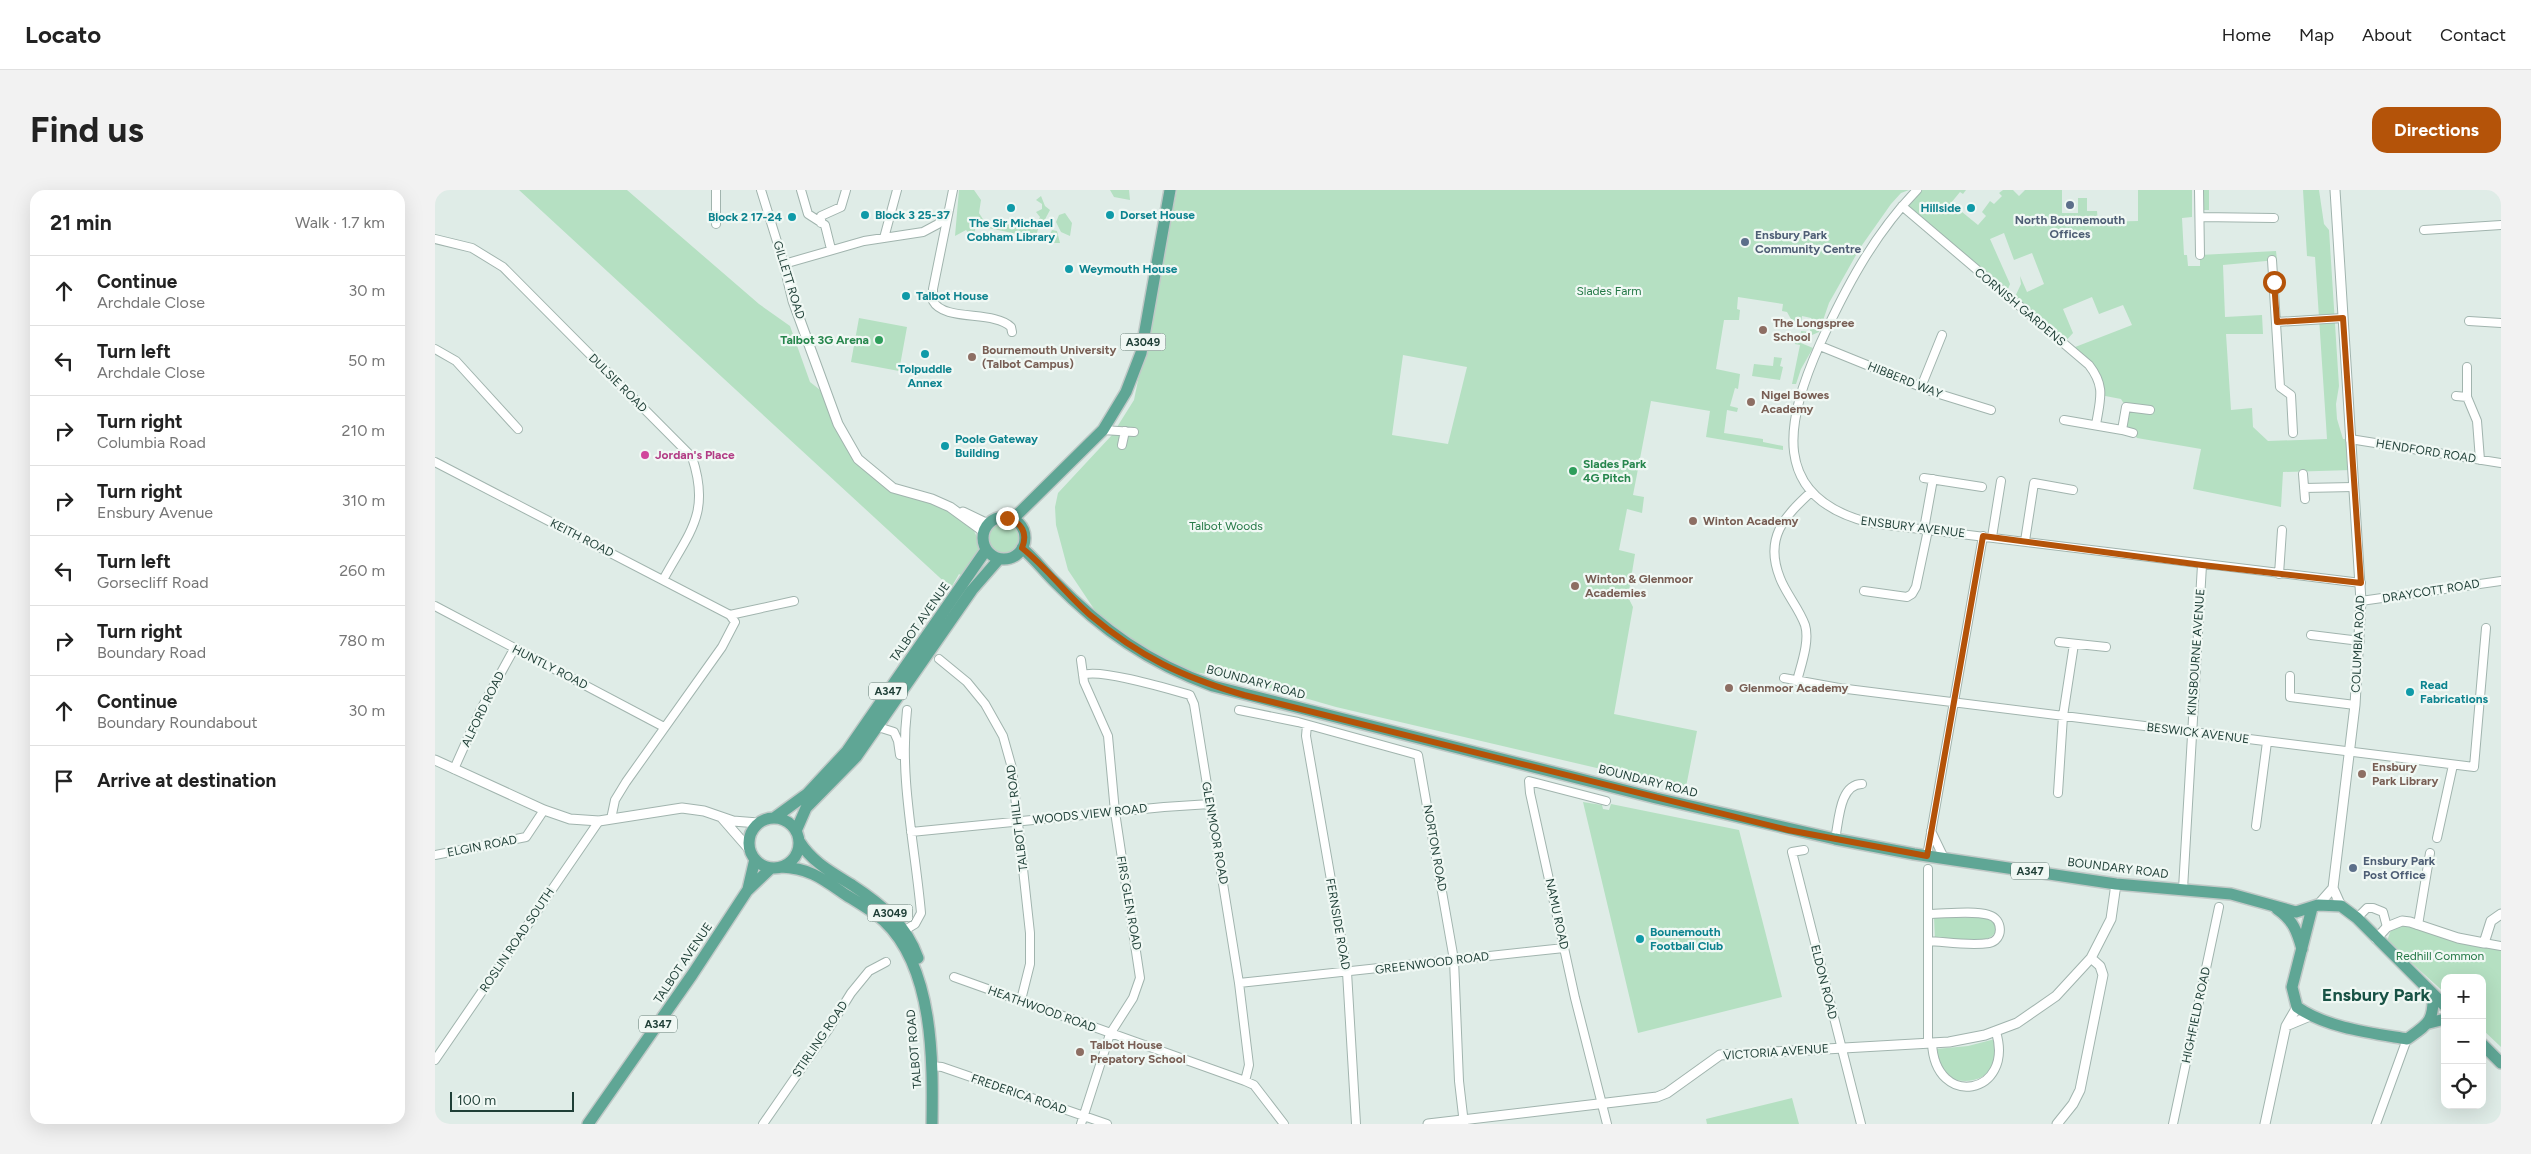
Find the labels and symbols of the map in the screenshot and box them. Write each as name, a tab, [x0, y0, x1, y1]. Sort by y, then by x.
marker: North Bournemouth Offices	[2064, 199, 2076, 211]
place label: Hillside	[1920, 201, 1961, 215]
marker: The Sir Michael Cobham Library	[1005, 202, 1017, 214]
marker: Hillside	[1965, 202, 1977, 214]
place label: Block 3 25-37	[875, 208, 950, 222]
place label: Dorset House	[1120, 208, 1195, 222]
marker: Block 3 25-37	[859, 209, 871, 221]
marker: Dorset House	[1104, 209, 1116, 221]
place label: Block 2 17-24	[708, 210, 782, 224]
marker: Block 2 17-24	[786, 211, 798, 223]
place label: North Bournemouth Offices	[2015, 213, 2125, 241]
place label: The Sir Michael Cobham Library	[967, 216, 1055, 244]
place label: Ensbury Park Community Centre	[1755, 228, 1862, 256]
marker: Ensbury Park Community Centre	[1739, 236, 1751, 248]
street label: GILLETT ROAD	[770, 239, 808, 321]
place label: Weymouth House	[1079, 262, 1178, 276]
marker: Weymouth House	[1063, 263, 1075, 275]
street label: CORNISH GARDENS	[1972, 265, 2068, 349]
route start	[2263, 271, 2286, 294]
park label: Slades Farm	[1576, 284, 1642, 298]
place label: Talbot House	[916, 289, 989, 303]
marker: Talbot House	[900, 290, 912, 302]
place label: The Longspree School	[1773, 316, 1855, 344]
marker: The Longspree School	[1757, 324, 1769, 336]
place label: Talbot 3G Arena	[780, 333, 869, 347]
marker: Talbot 3G Arena	[873, 334, 885, 346]
road number: A3049	[1121, 334, 1165, 350]
place label: Bournemouth University (Talbot Campus)	[982, 343, 1117, 371]
marker: Tolpuddle Annex	[919, 348, 931, 360]
street label: DULSIE ROAD	[586, 351, 650, 415]
marker: Bournemouth University (Talbot Campus)	[966, 351, 978, 363]
street label: HIBBERD WAY	[1866, 359, 1945, 402]
place label: Tolpuddle Annex	[898, 362, 952, 390]
place label: Nigel Bowes Academy	[1761, 388, 1830, 416]
marker: Nigel Bowes Academy	[1745, 396, 1757, 408]
place label: Poole Gateway Building	[955, 432, 1038, 460]
street label: HENDFORD ROAD	[2375, 436, 2477, 466]
marker: Poole Gateway Building	[939, 440, 951, 452]
place label: Jordan's Place	[655, 448, 735, 462]
marker: Jordan's Place	[639, 449, 651, 461]
place label: Slades Park 4G Pitch	[1583, 457, 1647, 485]
marker: Slades Park 4G Pitch	[1567, 465, 1579, 477]
route end	[996, 507, 1019, 530]
place label: Winton Academy	[1703, 514, 1799, 528]
street label: ENSBURY AVENUE	[1860, 514, 1966, 540]
marker: Winton Academy	[1687, 515, 1699, 527]
street label: KEITH ROAD	[548, 516, 616, 560]
park label: Talbot Woods	[1189, 519, 1263, 533]
place label: Winton & Glenmoor Academies	[1585, 572, 1694, 600]
street label: DRAYCOTT ROAD	[2381, 576, 2481, 606]
street label: TALBOT AVENUE	[887, 579, 953, 665]
marker: Winton & Glenmoor Academies	[1569, 580, 1581, 592]
street label: KINSBOURNE AVENUE	[2185, 588, 2207, 716]
street label: COLUMBIA ROAD	[2348, 595, 2368, 693]
street label: HUNTLY ROAD	[510, 642, 590, 692]
street label: BOUNDARY ROAD	[1205, 662, 1307, 702]
street label: ALFORD ROAD	[459, 669, 507, 749]
place label: Read Fabrications	[2420, 678, 2488, 706]
place label: Glenmoor Academy	[1739, 681, 1849, 695]
road number: A347	[869, 682, 907, 700]
marker: Glenmoor Academy	[1723, 682, 1735, 694]
marker: Read Fabrications	[2404, 686, 2416, 698]
street label: BESWICK AVENUE	[2146, 720, 2250, 746]
place label: Ensbury Park Library	[2372, 760, 2439, 788]
street label: BOUNDARY ROAD	[1597, 762, 1699, 800]
street label: TALBOT HILL ROAD	[1004, 764, 1030, 872]
marker: Ensbury Park Library	[2356, 768, 2368, 780]
street label: GLENMOOR ROAD	[1199, 780, 1231, 886]
street label: WOODS VIEW ROAD	[1032, 801, 1148, 827]
street label: NORTON ROAD	[1421, 804, 1449, 892]
street label: ELGIN ROAD	[446, 832, 518, 860]
place label: Ensbury Park Post Office	[2363, 854, 2436, 882]
street label: FIRS GLEN ROAD	[1114, 855, 1144, 951]
street label: BOUNDARY ROAD	[2067, 855, 2169, 881]
road number: A347	[2011, 862, 2049, 879]
marker: Ensbury Park Post Office	[2347, 862, 2359, 874]
street label: FERNSIDE ROAD	[1323, 877, 1353, 971]
street label: NAMU ROAD	[1543, 877, 1571, 951]
street label: ROSLIN ROAD SOUTH	[477, 885, 557, 995]
road number: A3049	[867, 904, 913, 921]
street label: TALBOT AVENUE	[651, 920, 715, 1006]
place label: Bounemouth Football Club	[1650, 925, 1723, 953]
marker: Bounemouth Football Club	[1634, 933, 1646, 945]
street label: ELDON ROAD	[1808, 943, 1840, 1021]
street label: GREENWOOD ROAD	[1374, 949, 1490, 977]
park label: Redhill Common	[2396, 949, 2485, 963]
street label: HIGHFIELD ROAD	[2179, 966, 2213, 1064]
street label: HEATHWOOD ROAD	[986, 983, 1098, 1035]
district label: Ensbury Park	[2322, 984, 2431, 1006]
street label: STIRLING ROAD	[789, 998, 851, 1080]
street label: TALBOT ROAD	[904, 1009, 924, 1089]
road number: A347	[639, 1016, 677, 1032]
place label: Talbot House Prepatory School	[1090, 1038, 1186, 1066]
street label: VICTORIA AVENUE	[1723, 1041, 1829, 1063]
marker: Talbot House Prepatory School	[1074, 1046, 1086, 1058]
street label: FREDERICA ROAD	[969, 1071, 1069, 1117]
scale bar	[450, 1089, 574, 1112]

